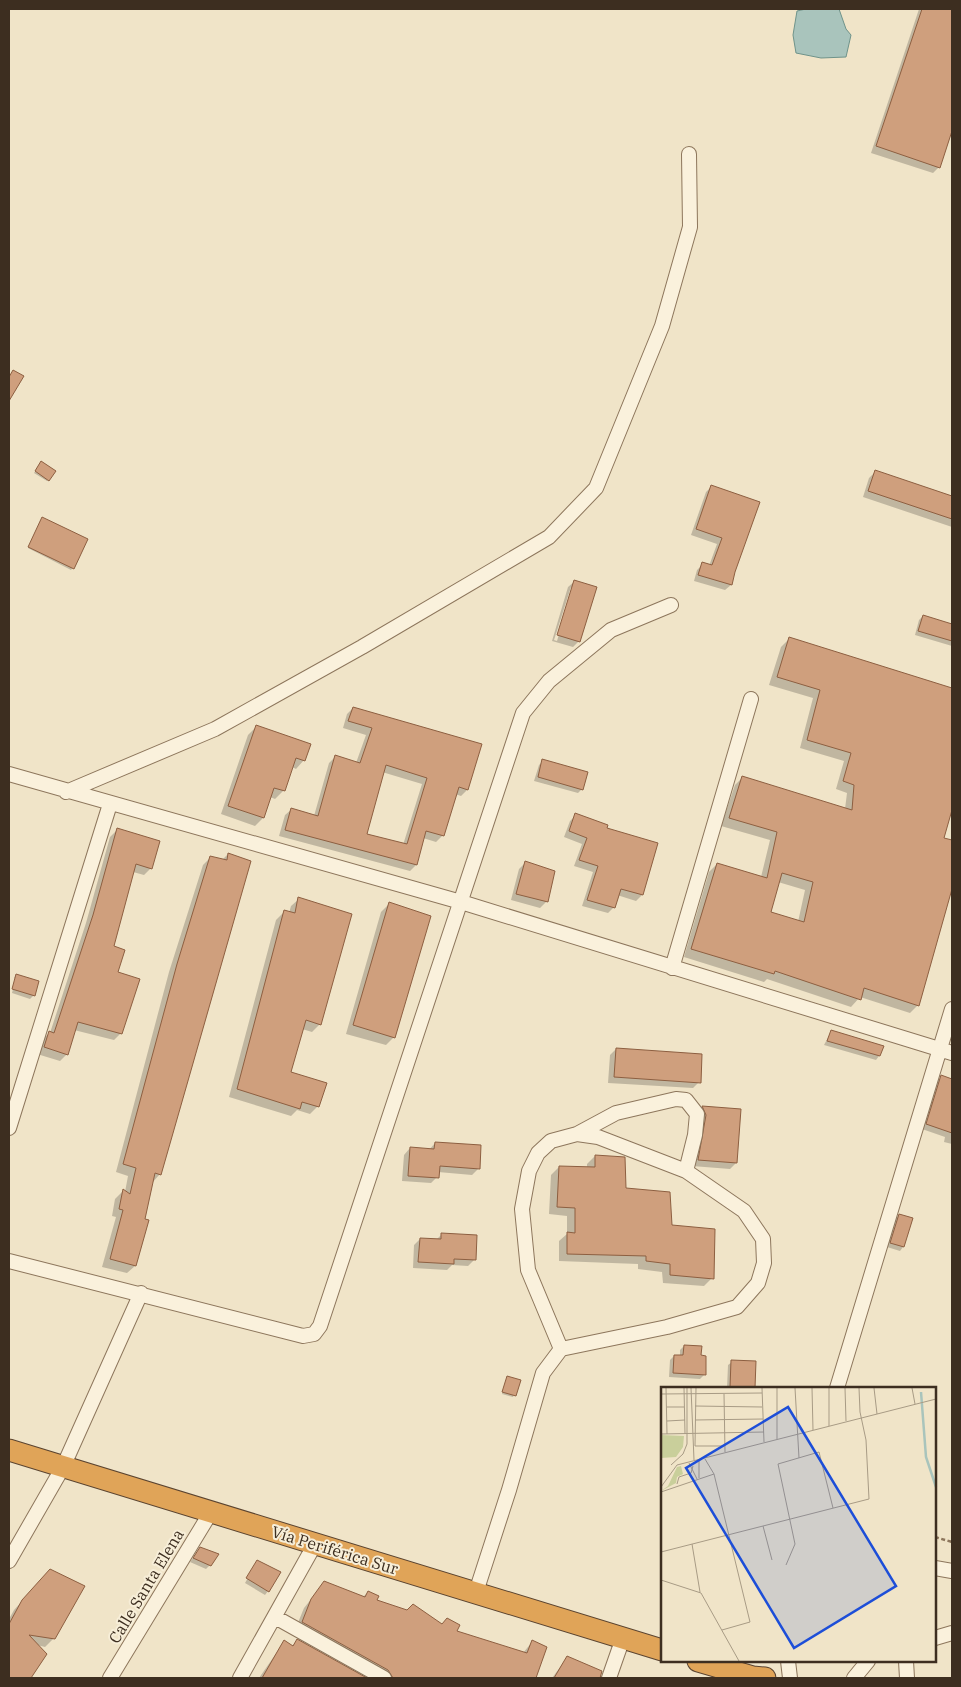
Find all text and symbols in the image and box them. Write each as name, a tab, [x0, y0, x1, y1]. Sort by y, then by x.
inset map	[661, 1387, 936, 1662]
street label: Vía Periférica Sur	[269, 1521, 401, 1579]
street label: Calle Santa Elena	[104, 1525, 188, 1647]

